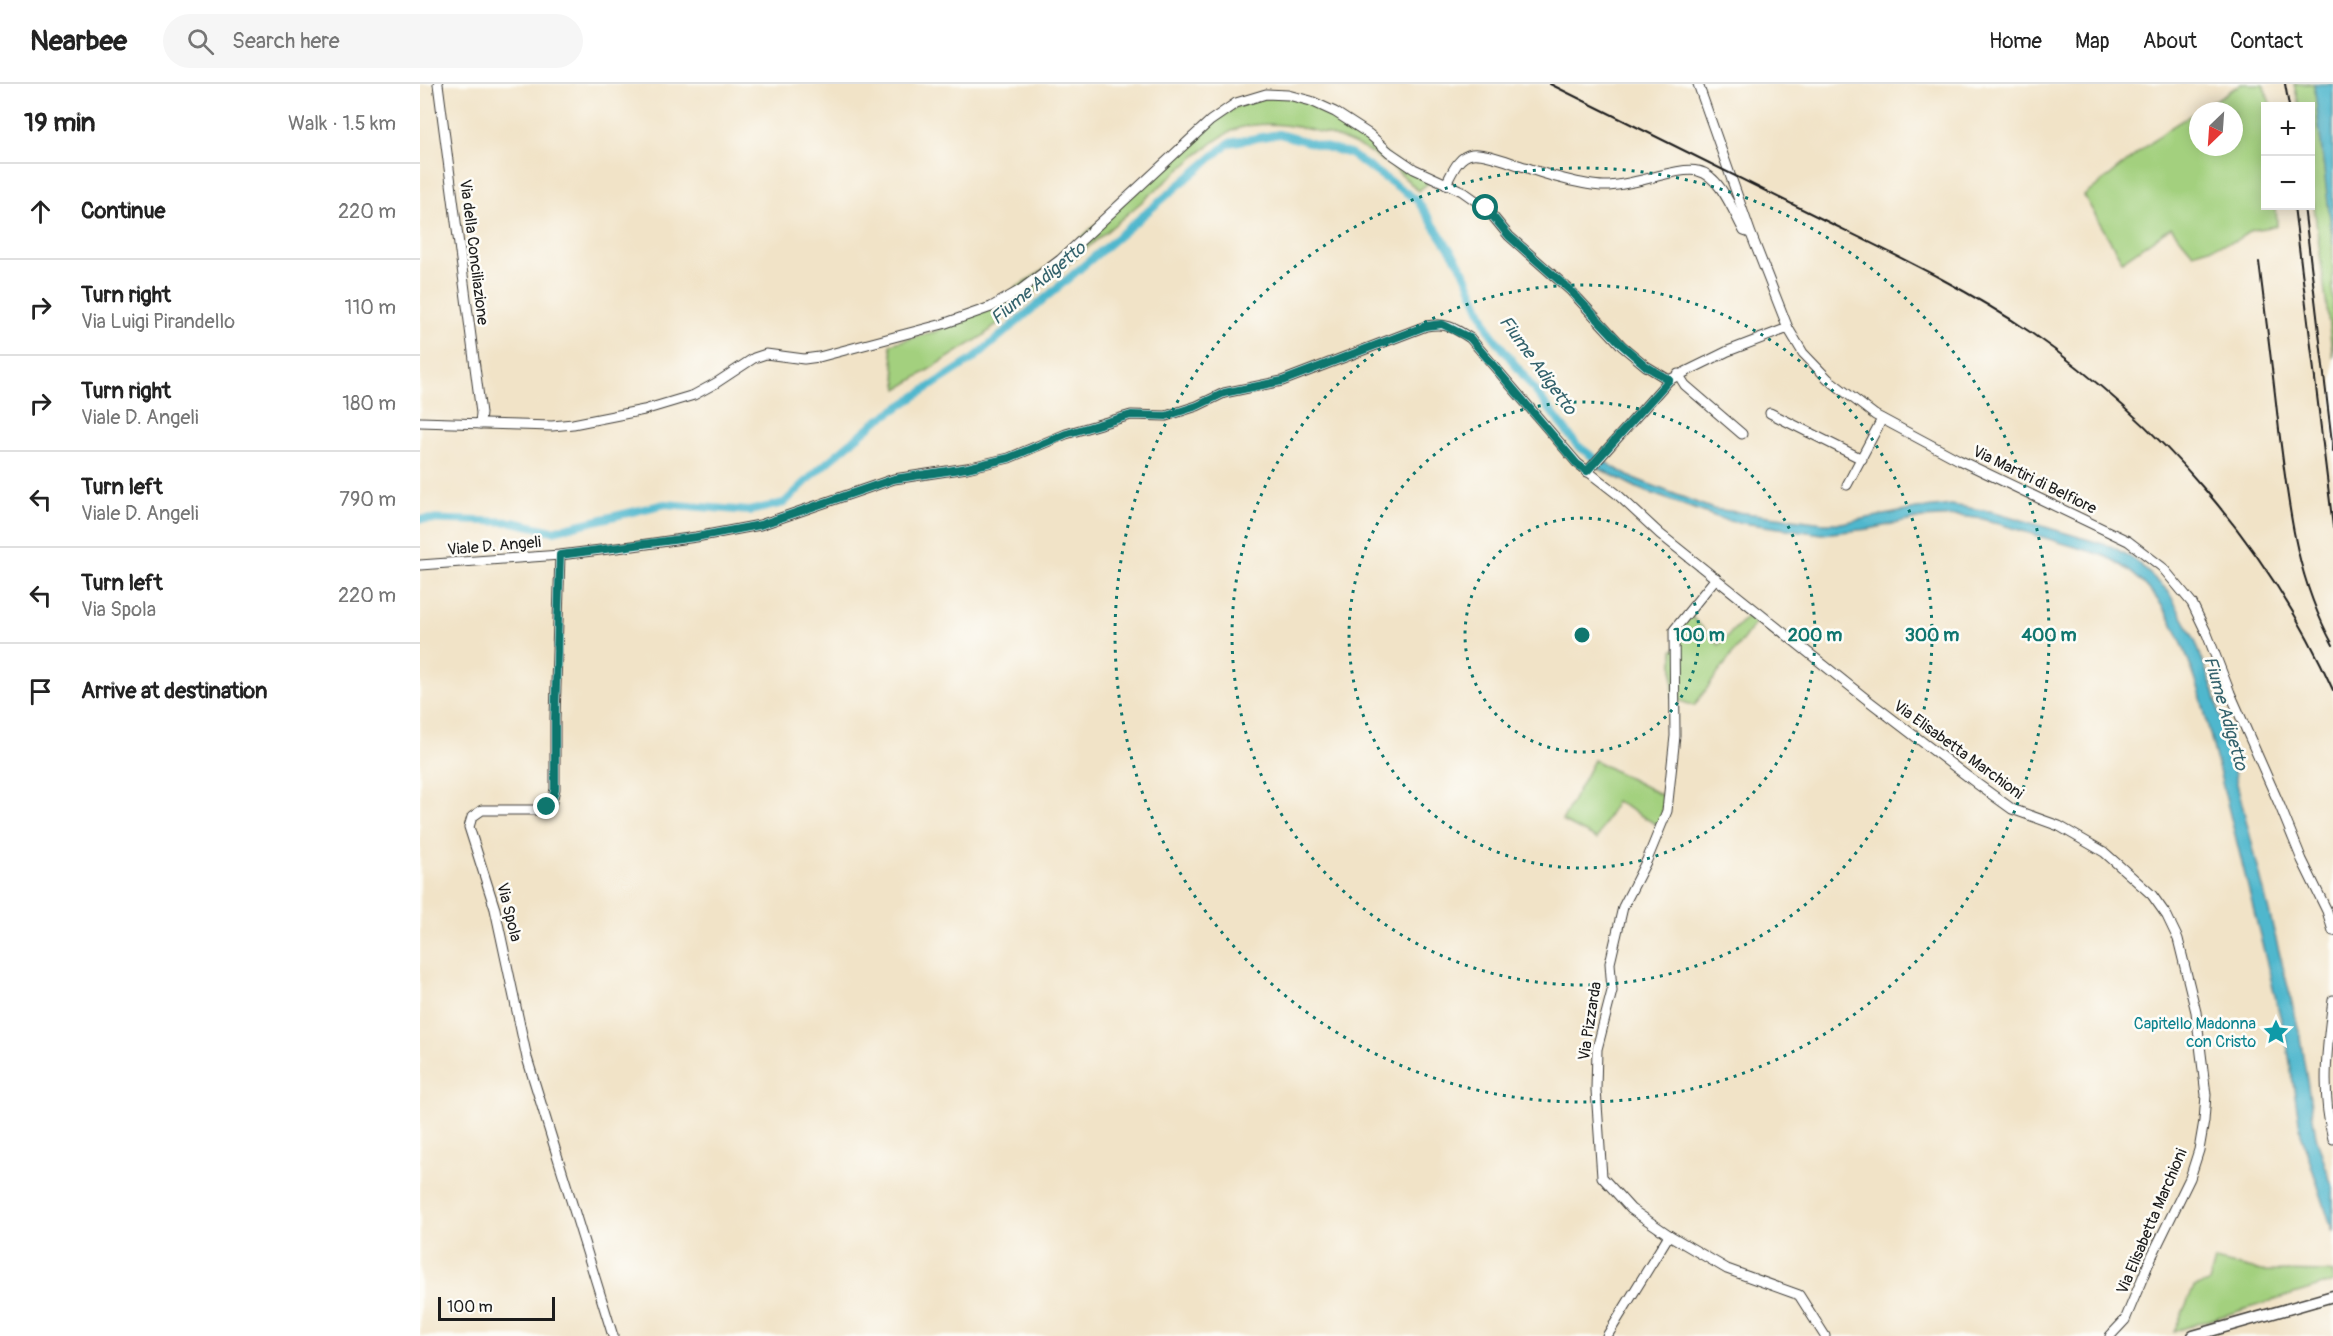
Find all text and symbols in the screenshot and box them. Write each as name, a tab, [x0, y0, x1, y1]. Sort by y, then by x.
search box	[163, 14, 583, 68]
text: Nearbee	[30, 24, 127, 59]
icon: search	[184, 25, 217, 58]
text: Search here	[232, 27, 340, 55]
text: Home	[1989, 28, 2042, 55]
text: Map	[2075, 28, 2110, 55]
text: About	[2143, 28, 2197, 55]
text: Contact	[2230, 28, 2303, 55]
north arrow	[2189, 102, 2243, 156]
map controls	[2261, 102, 2315, 210]
button: +	[2261, 102, 2315, 156]
text: 19 min	[24, 107, 95, 139]
text: Walk · 1.5 km	[288, 111, 396, 136]
button: −	[2261, 156, 2315, 210]
street label: Via della Conciliazione	[455, 178, 493, 326]
route start	[1472, 194, 1498, 220]
icon: ahead	[24, 195, 57, 228]
text: Continue	[81, 197, 165, 225]
text: 220 m	[338, 199, 396, 224]
water label: Fiume Adigetto	[986, 236, 1092, 330]
text: Turn right	[81, 281, 171, 309]
icon: right	[24, 291, 57, 324]
text: 110 m	[345, 295, 396, 320]
text: Via Luigi Pirandello	[81, 309, 235, 334]
water label: Fiume Adigetto	[1494, 311, 1582, 421]
text: Turn right	[81, 377, 171, 405]
icon: right	[24, 387, 57, 420]
text: 180 m	[342, 391, 396, 416]
text: Viale D. Angeli	[81, 405, 199, 430]
street label: Via Martiri di Belfiore	[1969, 441, 2100, 519]
text: Turn left	[81, 473, 163, 501]
icon: left	[24, 483, 57, 516]
text: 790 m	[339, 487, 396, 512]
text: Viale D. Angeli	[81, 501, 199, 526]
street label: Viale D. Angeli	[446, 532, 542, 560]
text: Turn left	[81, 569, 163, 597]
icon: left	[24, 579, 57, 612]
text: 220 m	[338, 583, 396, 608]
text: Via Spola	[81, 597, 156, 622]
text: 100 m	[1673, 624, 1725, 647]
text: 200 m	[1788, 624, 1842, 647]
text: 300 m	[1905, 624, 1959, 647]
text: 400 m	[2022, 624, 2076, 647]
centre of rings	[1572, 625, 1592, 645]
water label: Fiume Adigetto	[2198, 654, 2253, 774]
icon: arrive	[24, 675, 57, 708]
text: Arrive at destination	[81, 677, 267, 705]
street label: Via Elisabetta Marchioni	[1889, 696, 2028, 804]
route end	[533, 793, 559, 819]
street label: Via Spola	[492, 881, 526, 944]
street label: Via Pizzarda	[1574, 980, 1606, 1062]
place label: Capitello Madonna con Cristo	[2134, 1014, 2256, 1052]
place icon: Capitello Madonna con Cristo	[2261, 1017, 2291, 1047]
street label: Via Elisabetta Marchioni	[2112, 1145, 2192, 1297]
scale bar	[438, 1294, 555, 1322]
text: 100 m	[447, 1297, 493, 1317]

